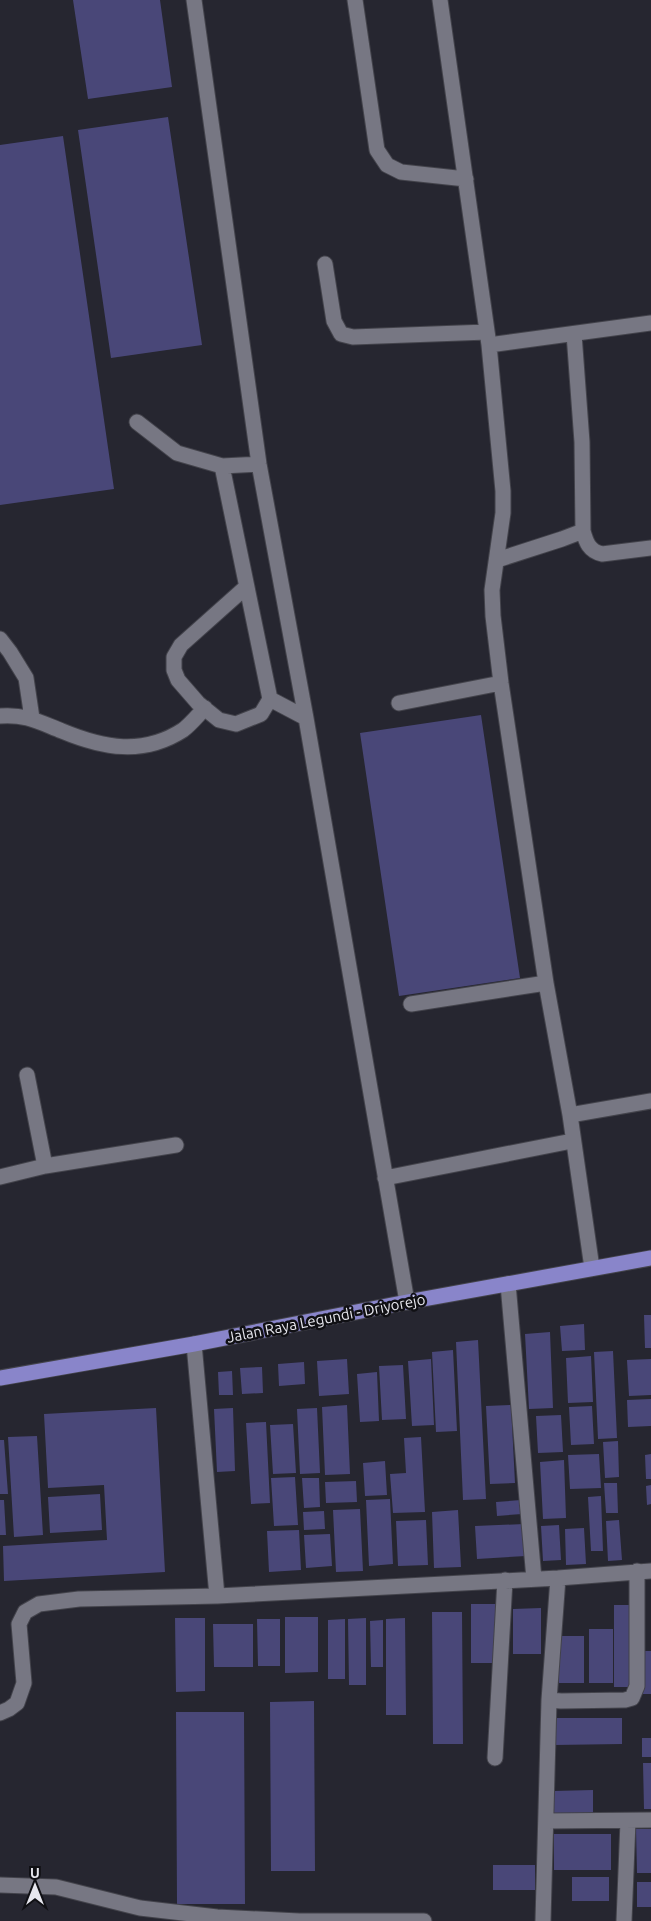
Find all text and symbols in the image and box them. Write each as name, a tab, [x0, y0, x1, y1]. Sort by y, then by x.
street label: Jalan Raya Legundi - Driyorejo	[225, 1290, 427, 1346]
north arrow	[10, 1861, 60, 1911]
text: U	[30, 1865, 40, 1881]

